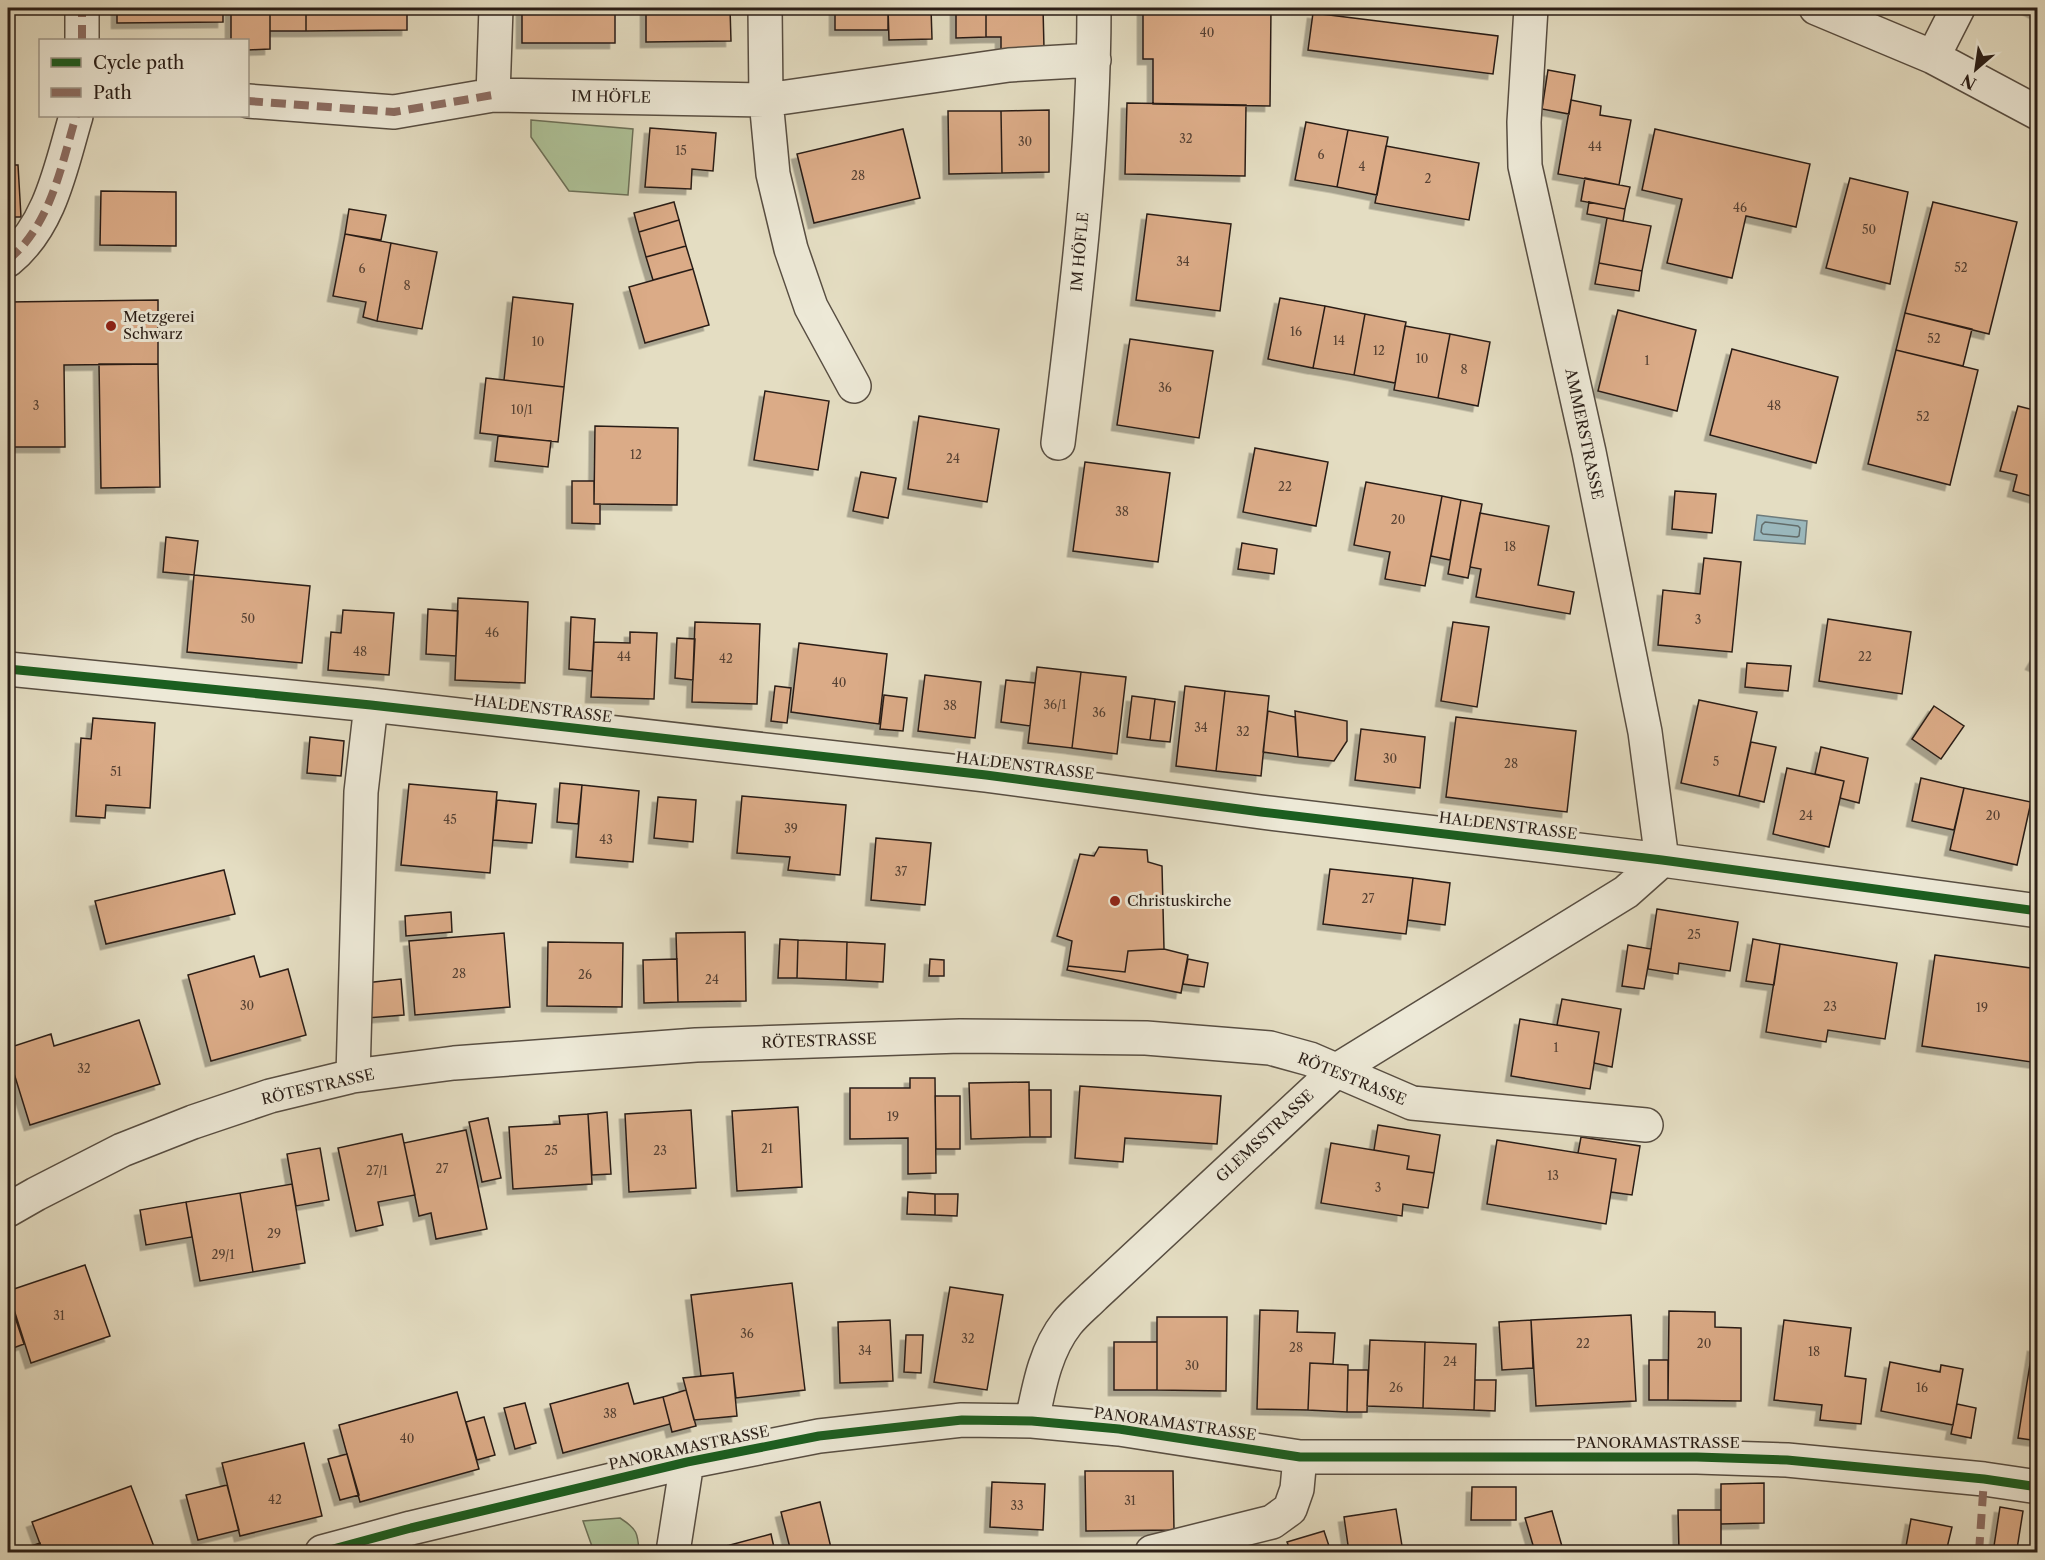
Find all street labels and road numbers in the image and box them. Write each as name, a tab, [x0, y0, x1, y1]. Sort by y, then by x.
street label: IM HÖFLE	[571, 86, 651, 107]
street label: IM HÖFLE	[1067, 211, 1092, 292]
street label: AMMERSTRASSE	[1561, 366, 1608, 501]
street label: HALDENSTRASSE	[473, 691, 613, 726]
street label: HALDENSTRASSE	[955, 748, 1095, 783]
street label: HALDENSTRASSE	[1438, 808, 1578, 843]
street label: RÖTESTRASSE	[761, 1029, 877, 1052]
street label: RÖTESTRASSE	[1295, 1048, 1409, 1109]
street label: RÖTESTRASSE	[259, 1064, 376, 1109]
street label: GLEMSSTRASSE	[1212, 1085, 1318, 1186]
street label: PANORAMASTRASSE	[1093, 1403, 1257, 1444]
street label: PANORAMASTRASSE	[607, 1421, 771, 1474]
street label: PANORAMASTRASSE	[1576, 1433, 1740, 1452]

